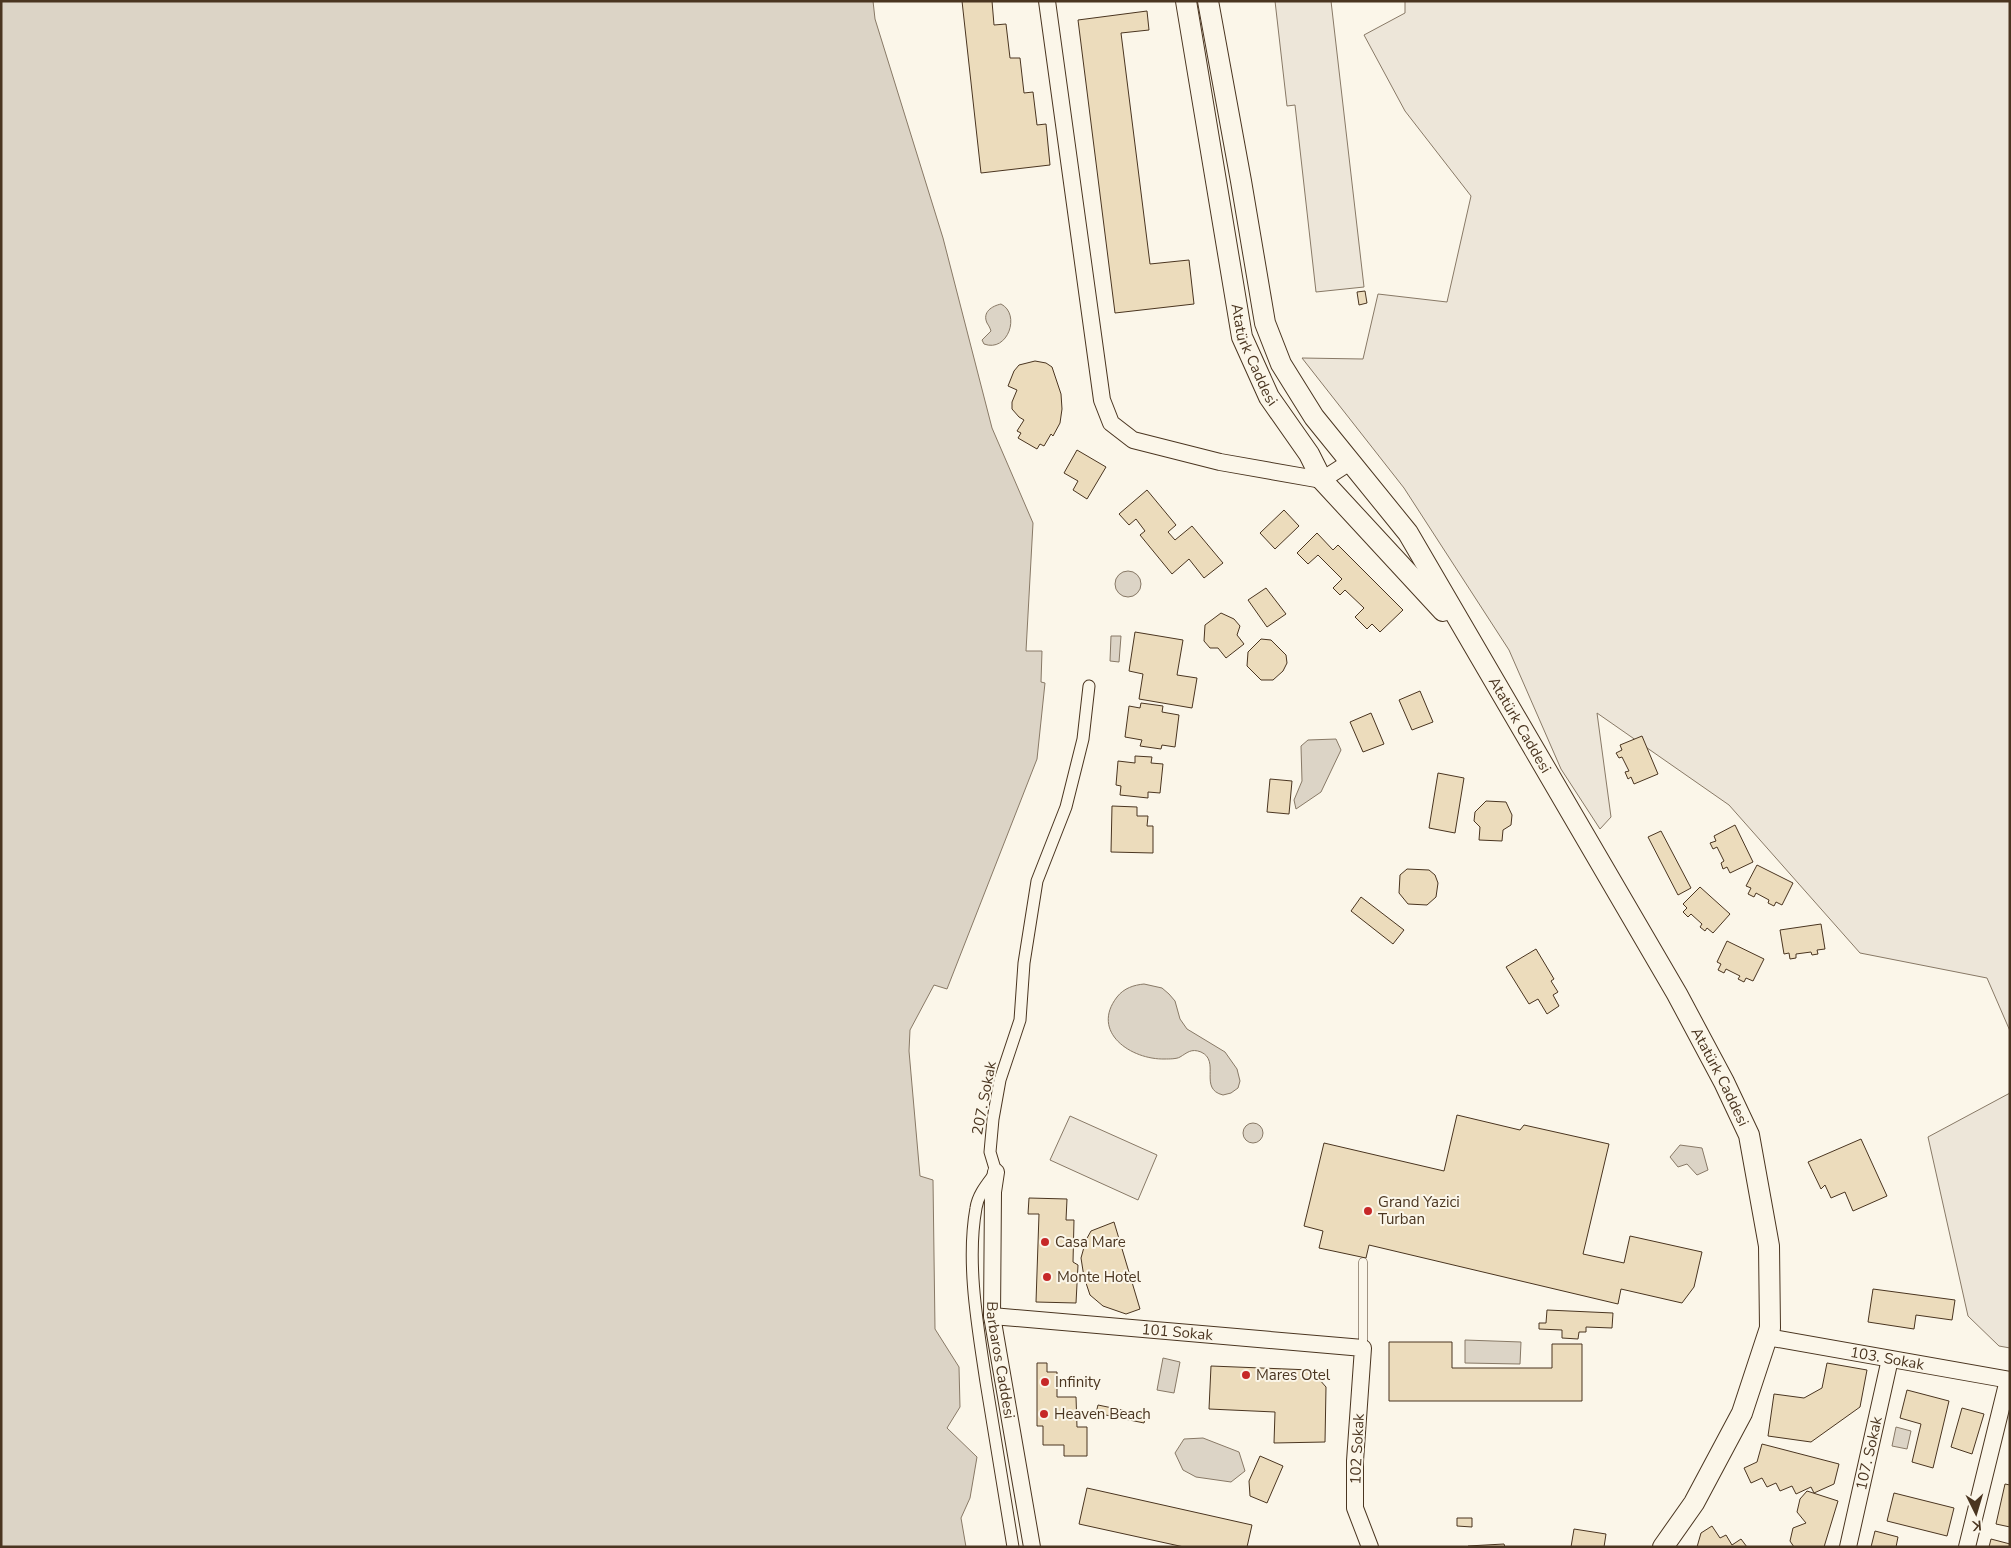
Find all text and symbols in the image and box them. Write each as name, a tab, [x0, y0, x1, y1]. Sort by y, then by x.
street label: Atatürk Caddesi	[1227, 302, 1282, 410]
street label: Atatürk Caddesi	[1484, 673, 1556, 777]
street label: Atatürk Caddesi	[1687, 1024, 1753, 1130]
street label: 207. Sokak	[967, 1059, 1001, 1137]
place label: Grand Yazici Turban	[1378, 1192, 1460, 1229]
marker: Grand Yazici Turban	[1362, 1205, 1374, 1217]
place label: Casa Mare	[1055, 1232, 1126, 1252]
marker: Casa Mare	[1039, 1236, 1051, 1248]
place label: Monte Hotel	[1057, 1267, 1142, 1287]
marker: Monte Hotel	[1041, 1271, 1053, 1283]
street label: Barbaros Caddesi	[982, 1301, 1020, 1420]
street label: 101 Sokak	[1141, 1319, 1214, 1345]
street label: 103. Sokak	[1849, 1342, 1926, 1375]
place label: Mares Otel	[1256, 1365, 1331, 1385]
marker: Mares Otel	[1240, 1369, 1252, 1381]
place label: Infinity	[1055, 1372, 1101, 1392]
marker: Infinity	[1039, 1376, 1051, 1388]
place label: Heaven Beach	[1054, 1404, 1151, 1424]
marker: Heaven Beach	[1038, 1408, 1050, 1420]
street label: 102 Sokak	[1345, 1412, 1369, 1485]
street label: 107. Sokak	[1851, 1414, 1887, 1492]
north arrow	[1951, 1488, 2001, 1538]
text: K	[1971, 1516, 1983, 1535]

